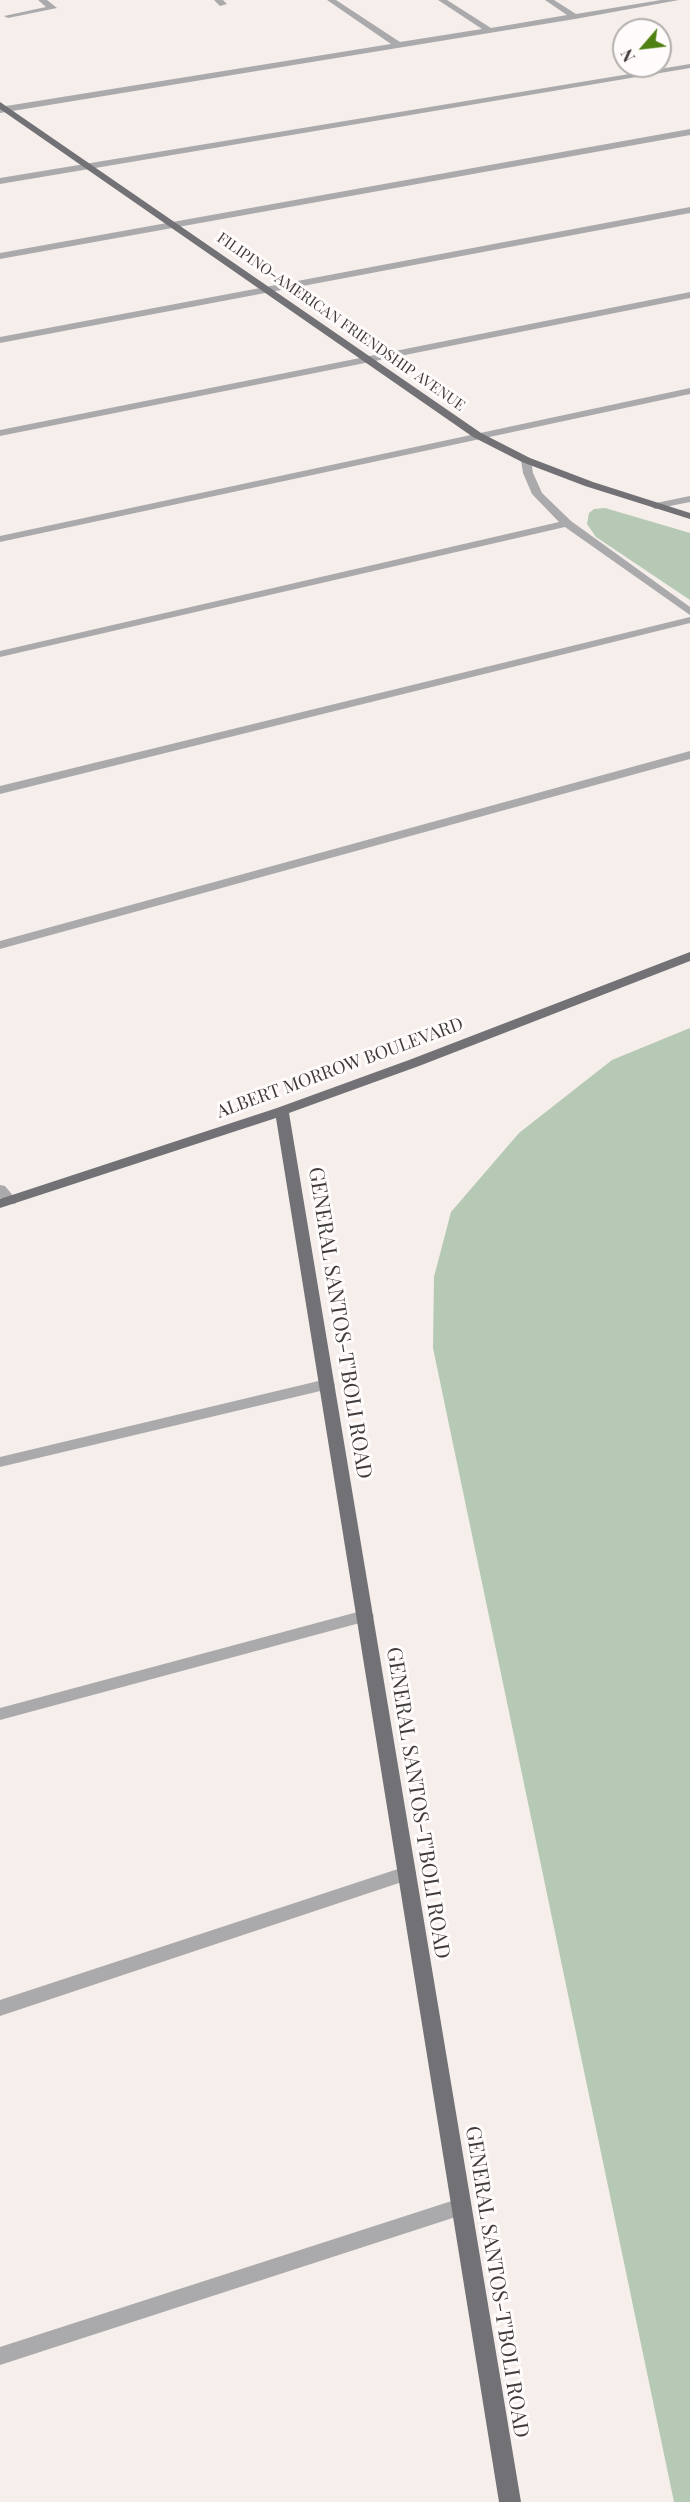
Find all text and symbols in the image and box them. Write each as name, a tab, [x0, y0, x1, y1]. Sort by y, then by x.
north arrow	[612, 18, 672, 78]
text: N	[615, 46, 639, 66]
street label: FILIPINO-AMERICAN FRIENDSHIP AVENUE	[214, 229, 468, 415]
street label: ALBERT MORROW BOULEVARD	[214, 1013, 466, 1123]
street label: GENERAL SANTOS-T'BOLI ROAD	[303, 1165, 377, 1481]
street label: GENERAL SANTOS-T'BOLI ROAD	[381, 1645, 455, 1961]
street label: GENERAL SANTOS-T'BOLI ROAD	[460, 2124, 534, 2440]

